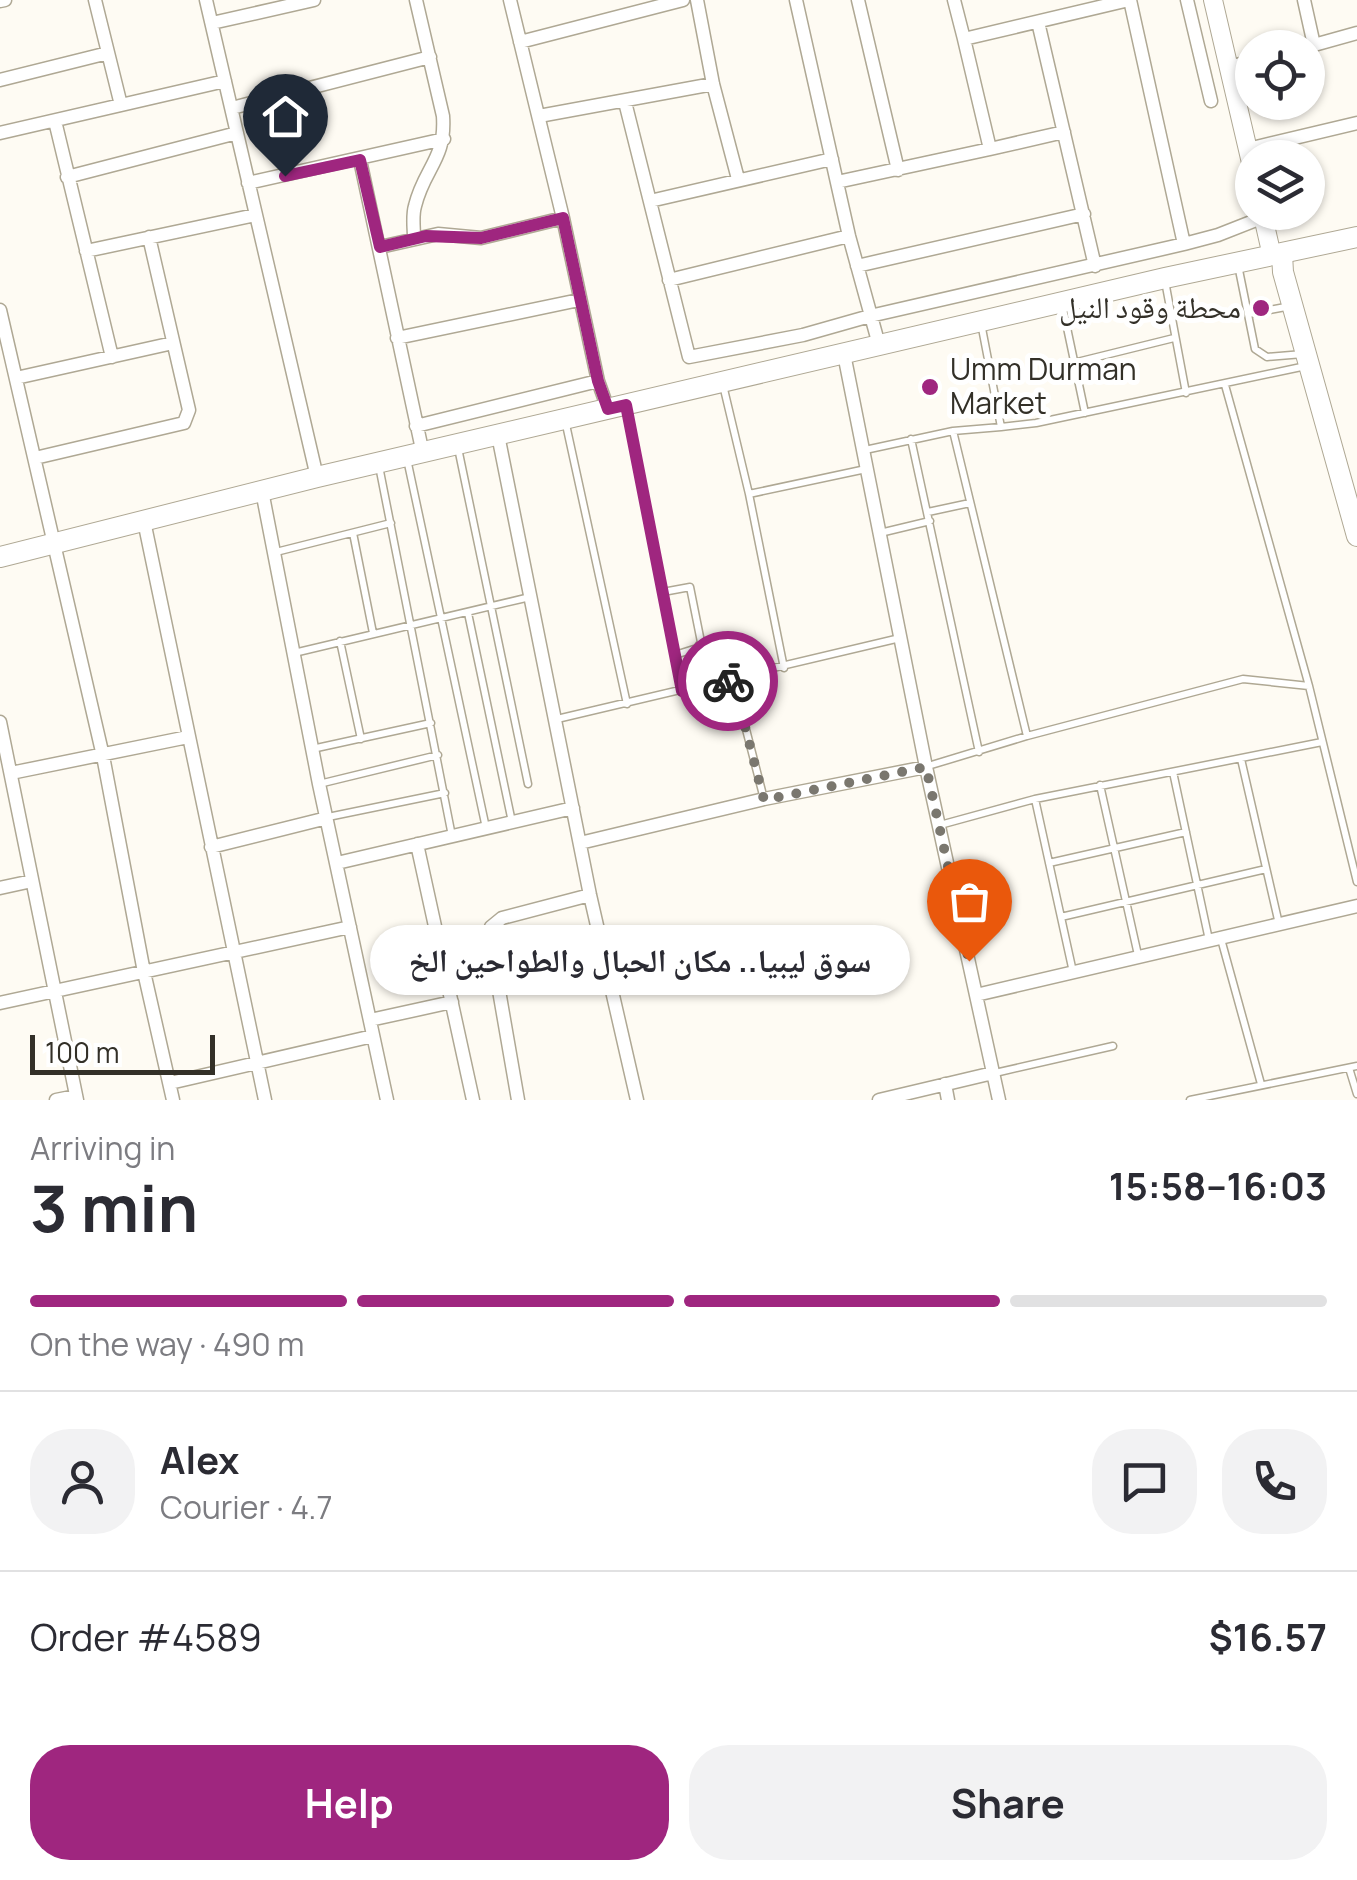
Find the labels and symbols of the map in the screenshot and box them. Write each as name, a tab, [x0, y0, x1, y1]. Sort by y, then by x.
pin	[243, 74, 328, 177]
place label: محطة وقود النيل	[1059, 286, 1241, 327]
marker: محطة وقود النيل	[1250, 297, 1272, 319]
place label: Umm Durman Market	[950, 348, 1137, 423]
marker: Umm Durman Market	[919, 376, 941, 398]
courier	[678, 631, 778, 731]
pin	[927, 859, 1012, 962]
callout: سوق ليبيا.. مكان الحبال والطواحين الخ	[369, 926, 909, 996]
scale bar	[30, 1030, 215, 1074]

